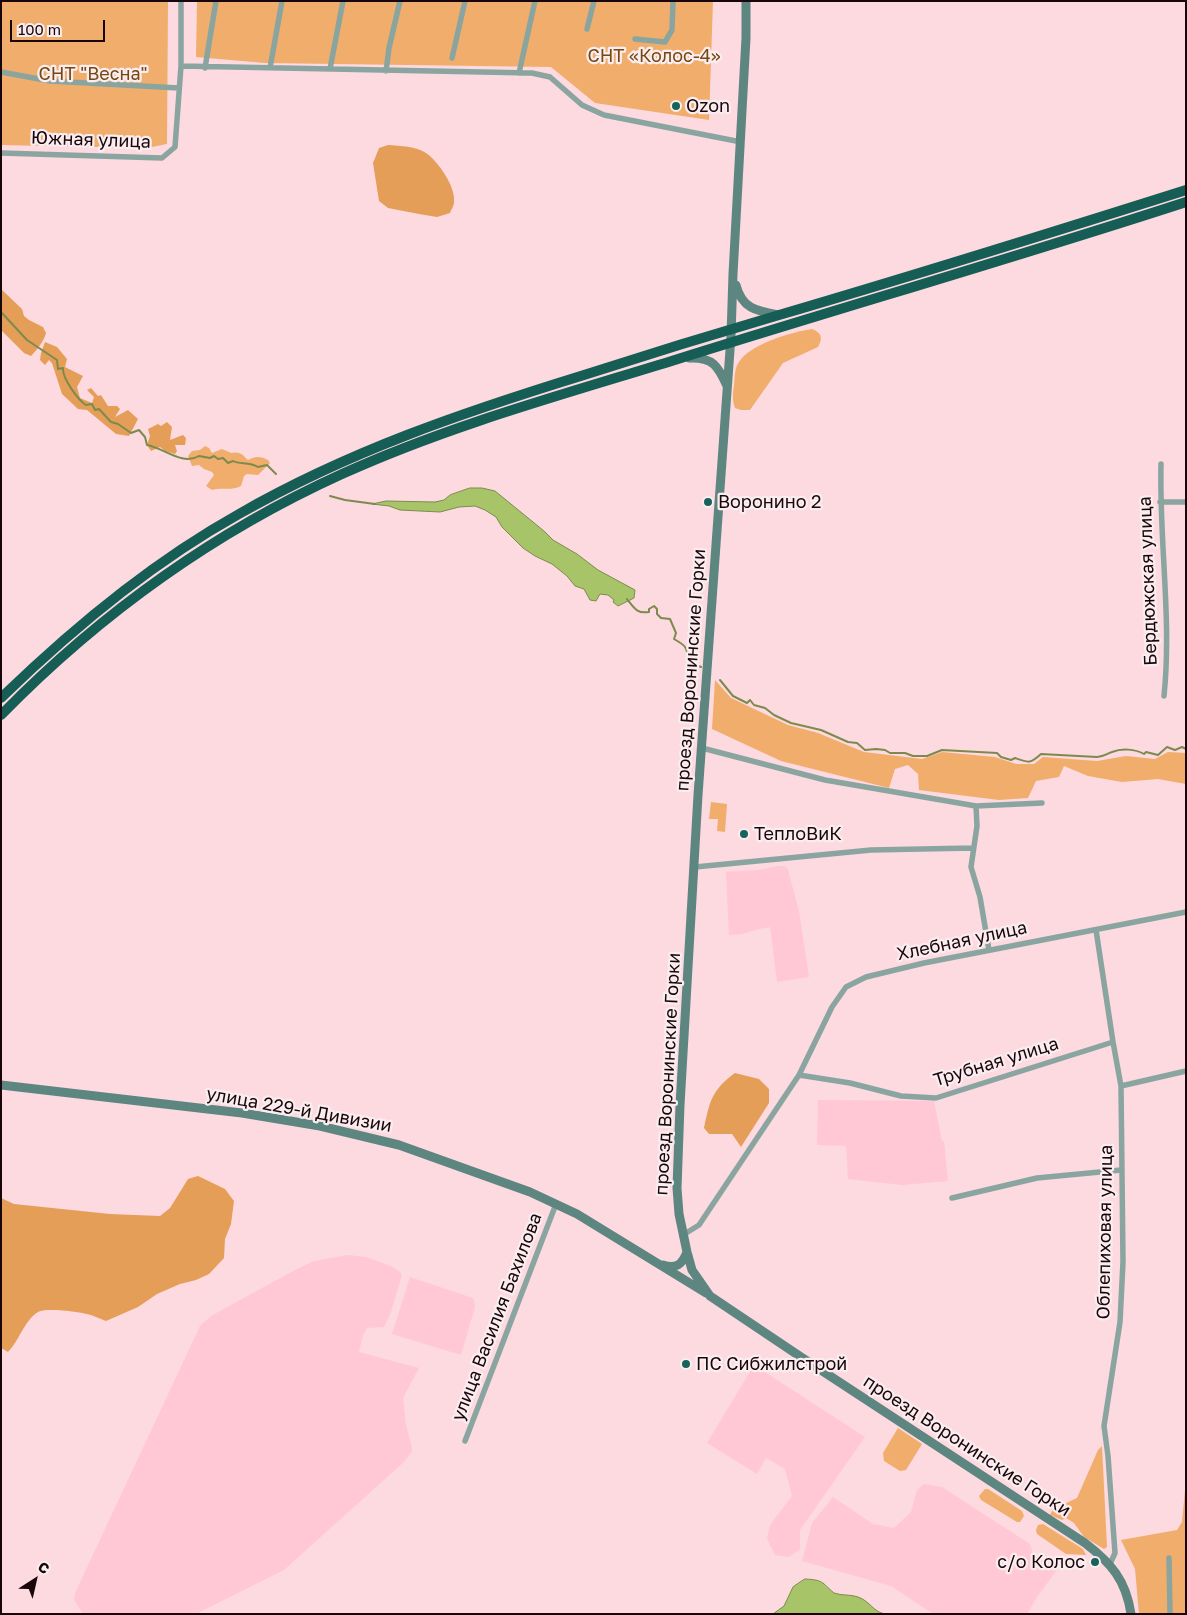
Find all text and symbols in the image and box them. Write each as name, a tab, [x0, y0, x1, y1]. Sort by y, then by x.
scale bar	[12, 10, 108, 42]
text: 100 m	[18, 20, 61, 38]
park label: СНТ «Колос-4»	[587, 45, 721, 67]
park label: СНТ "Весна"	[39, 63, 147, 85]
place label: Ozon	[686, 95, 730, 117]
marker: Ozon	[670, 100, 682, 112]
street label: Южная улица	[31, 127, 151, 153]
place label: Воронино 2	[718, 491, 821, 513]
marker: Воронино 2	[702, 496, 714, 508]
street label: Бердюжская улица	[1134, 496, 1162, 666]
street label: проезд Воронинские Горки	[672, 548, 710, 792]
place label: ТеплоВиК	[754, 823, 842, 845]
marker: ТеплоВиК	[738, 828, 750, 840]
street label: Хлебная улица	[895, 917, 1029, 965]
street label: проезд Воронинские Горки	[651, 952, 685, 1196]
street label: Трубная улица	[931, 1033, 1061, 1091]
street label: улица 229-й Дивизии	[205, 1083, 393, 1137]
street label: Облепиховая улица	[1093, 1144, 1117, 1320]
street label: улица Василия Бахилова	[447, 1210, 547, 1424]
place label: ПС Сибжилстрой	[696, 1353, 847, 1375]
marker: ПС Сибжилстрой	[680, 1358, 692, 1370]
street label: проезд Воронинские Горки	[859, 1371, 1075, 1521]
place label: с/о Колос	[997, 1551, 1085, 1573]
north arrow	[10, 1555, 60, 1605]
marker: с/о Колос	[1089, 1556, 1101, 1568]
text: С	[35, 1557, 53, 1577]

